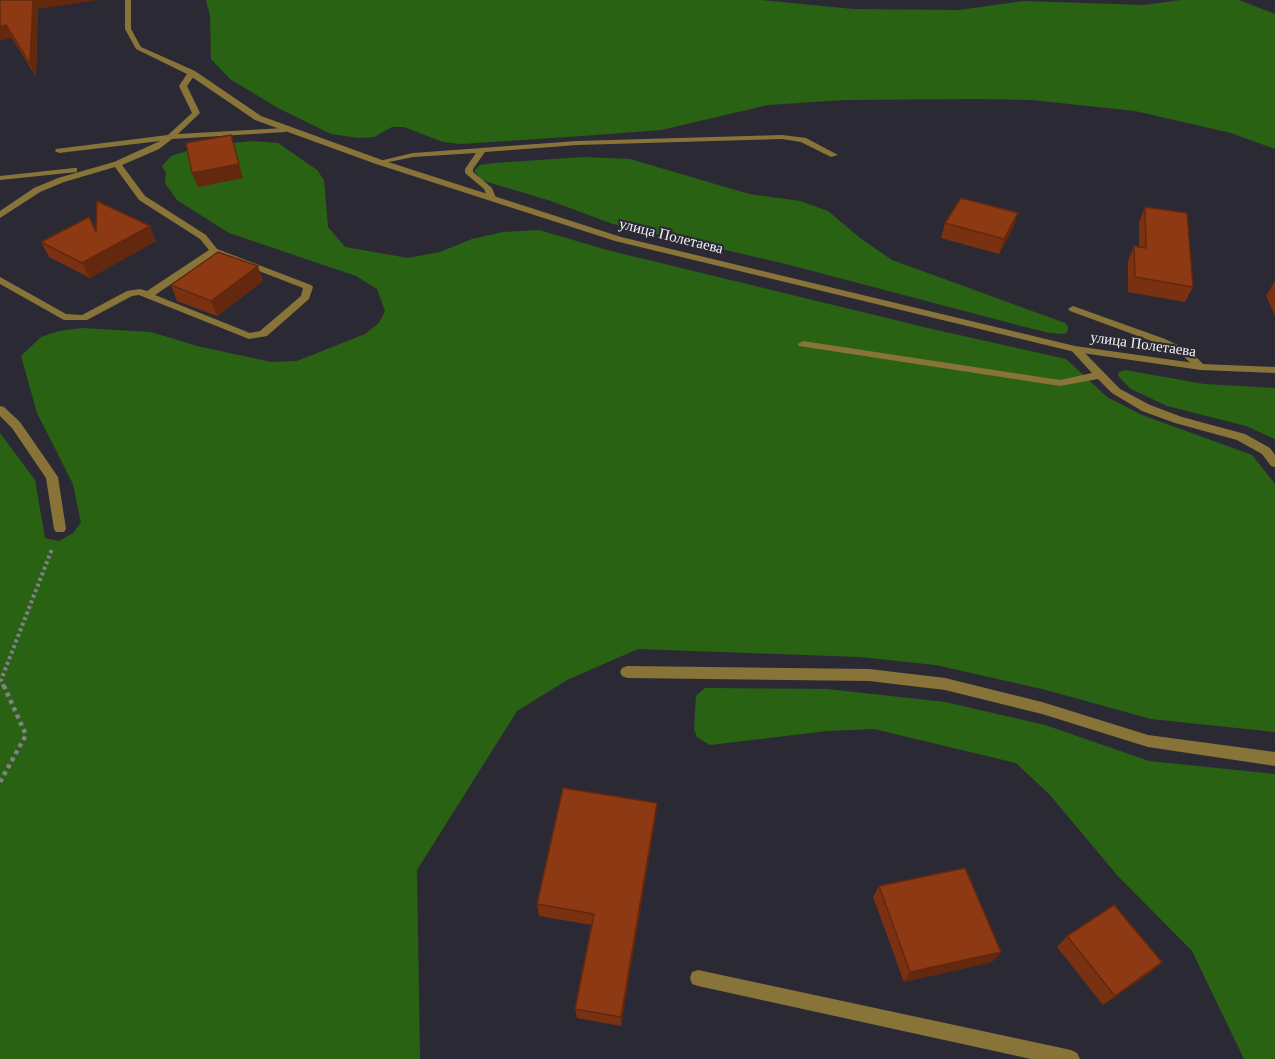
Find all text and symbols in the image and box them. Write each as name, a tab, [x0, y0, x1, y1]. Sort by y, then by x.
street label: улица Полетаева	[617, 215, 725, 259]
street label: улица Полетаева	[1089, 329, 1197, 361]

